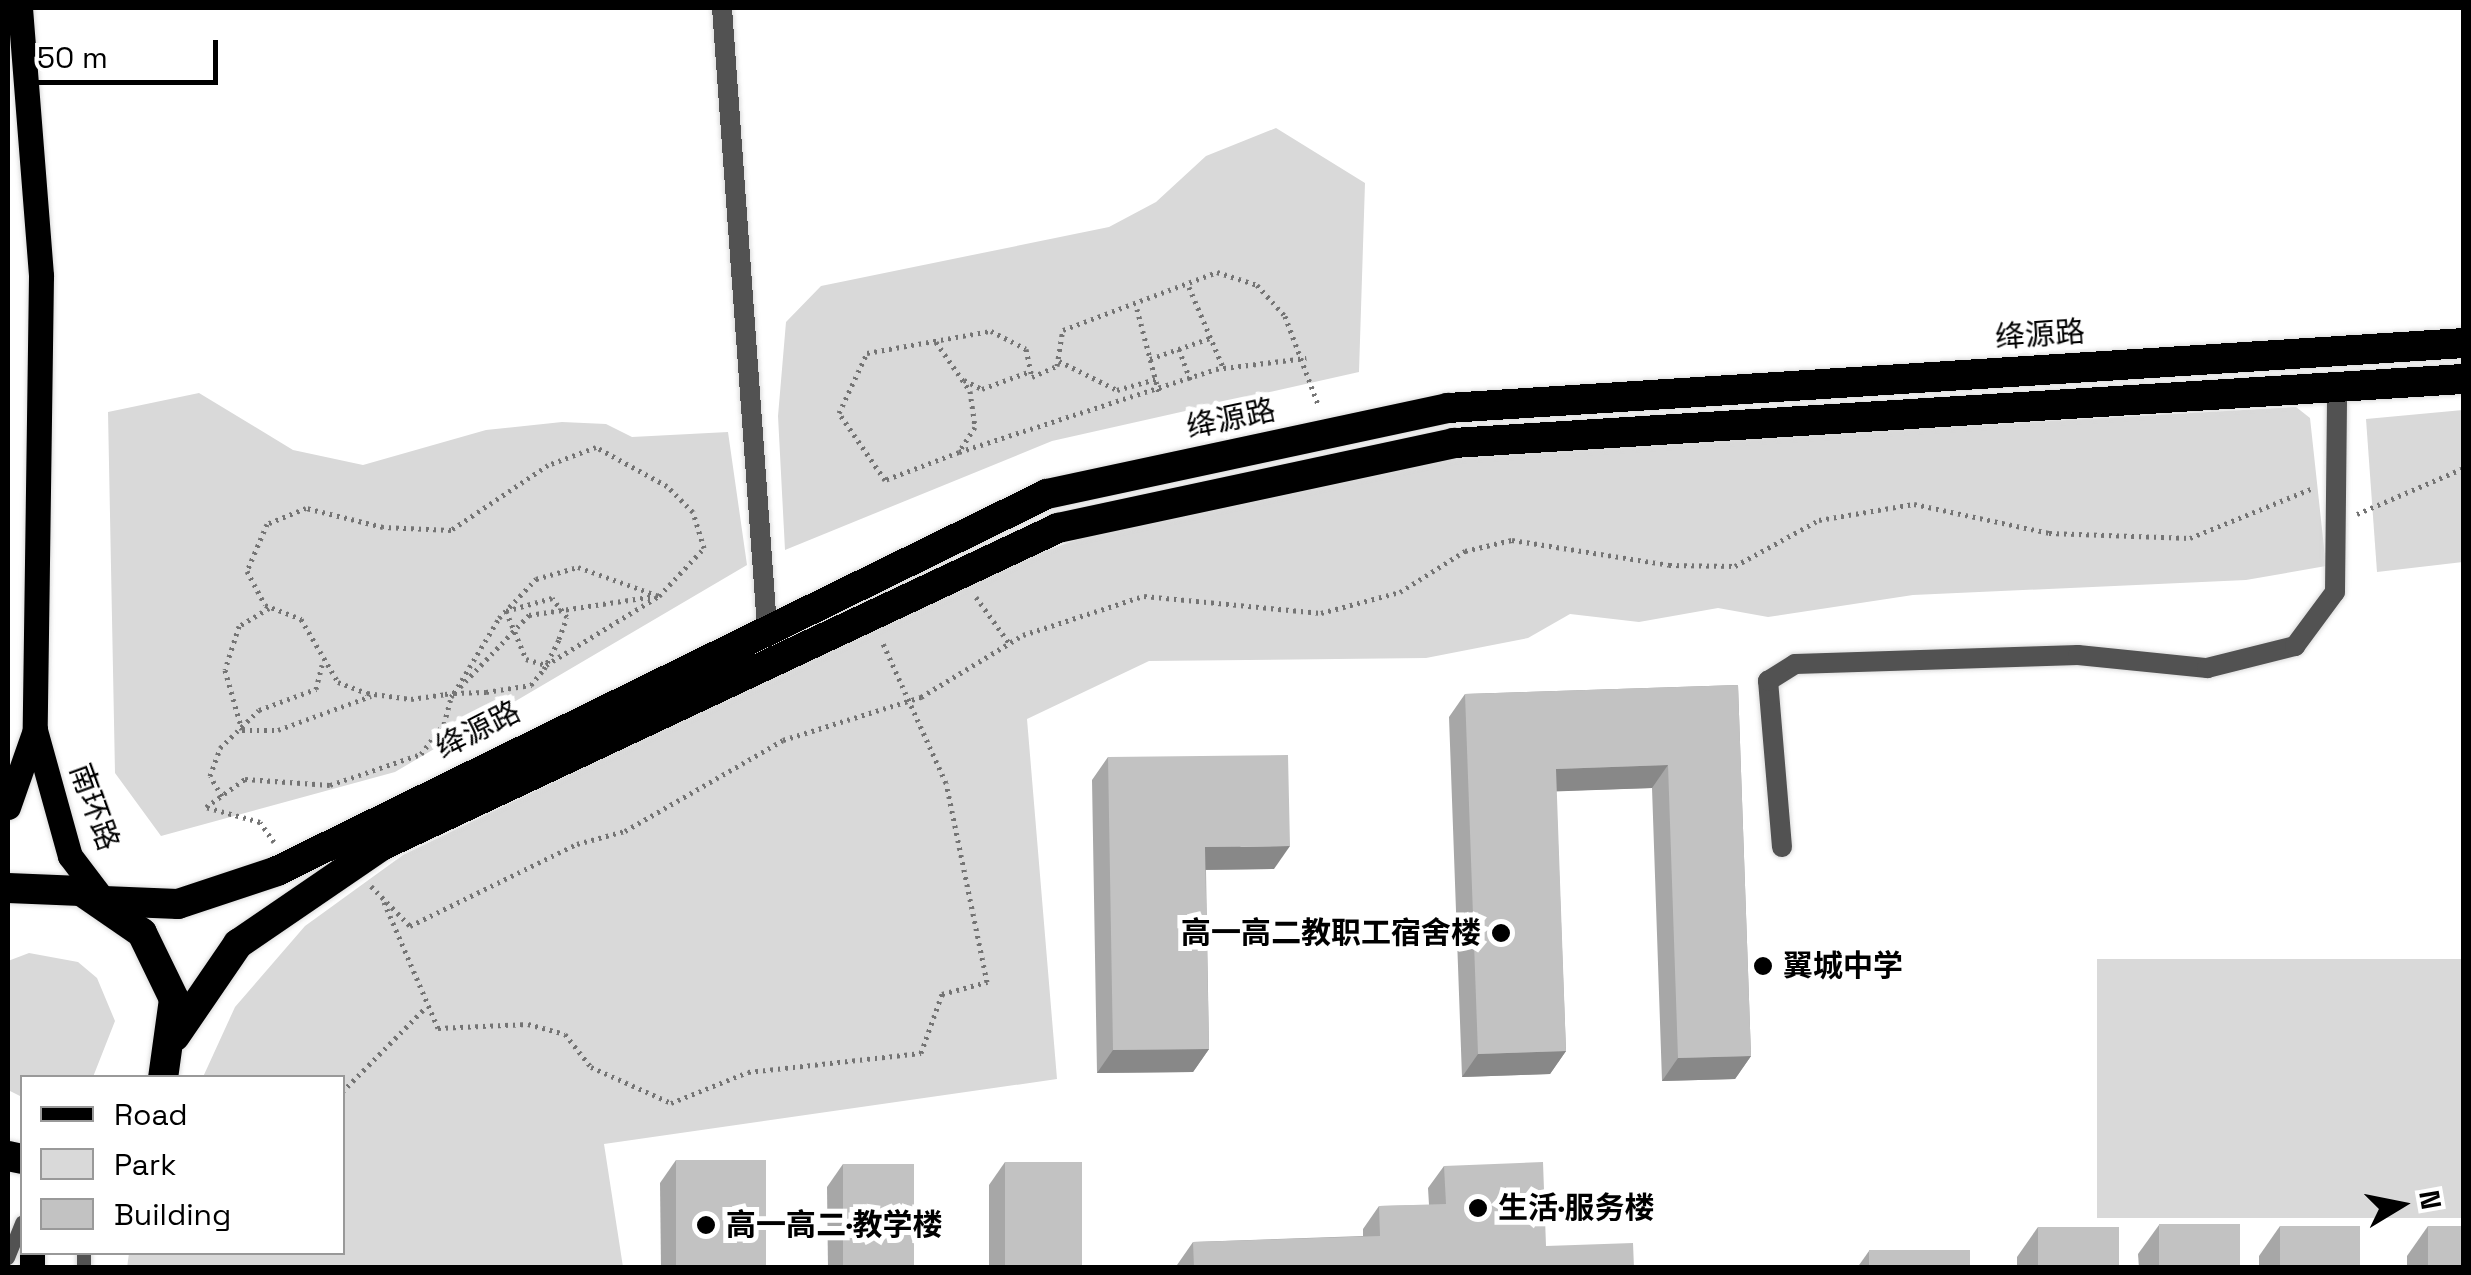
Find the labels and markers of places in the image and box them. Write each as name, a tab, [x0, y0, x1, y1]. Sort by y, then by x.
place label: 高一高二教职工宿舍楼	[1181, 915, 1481, 951]
marker: 高一高二教职工宿舍楼	[1490, 922, 1512, 944]
place label: 翼城中学	[1783, 948, 1903, 984]
marker: 翼城中学	[1752, 955, 1774, 977]
place label: 生活·服务楼	[1498, 1190, 1655, 1226]
marker: 生活·服务楼	[1467, 1197, 1489, 1219]
place label: 高一高二·教学楼	[726, 1207, 943, 1243]
marker: 高一高二·教学楼	[695, 1214, 717, 1236]

